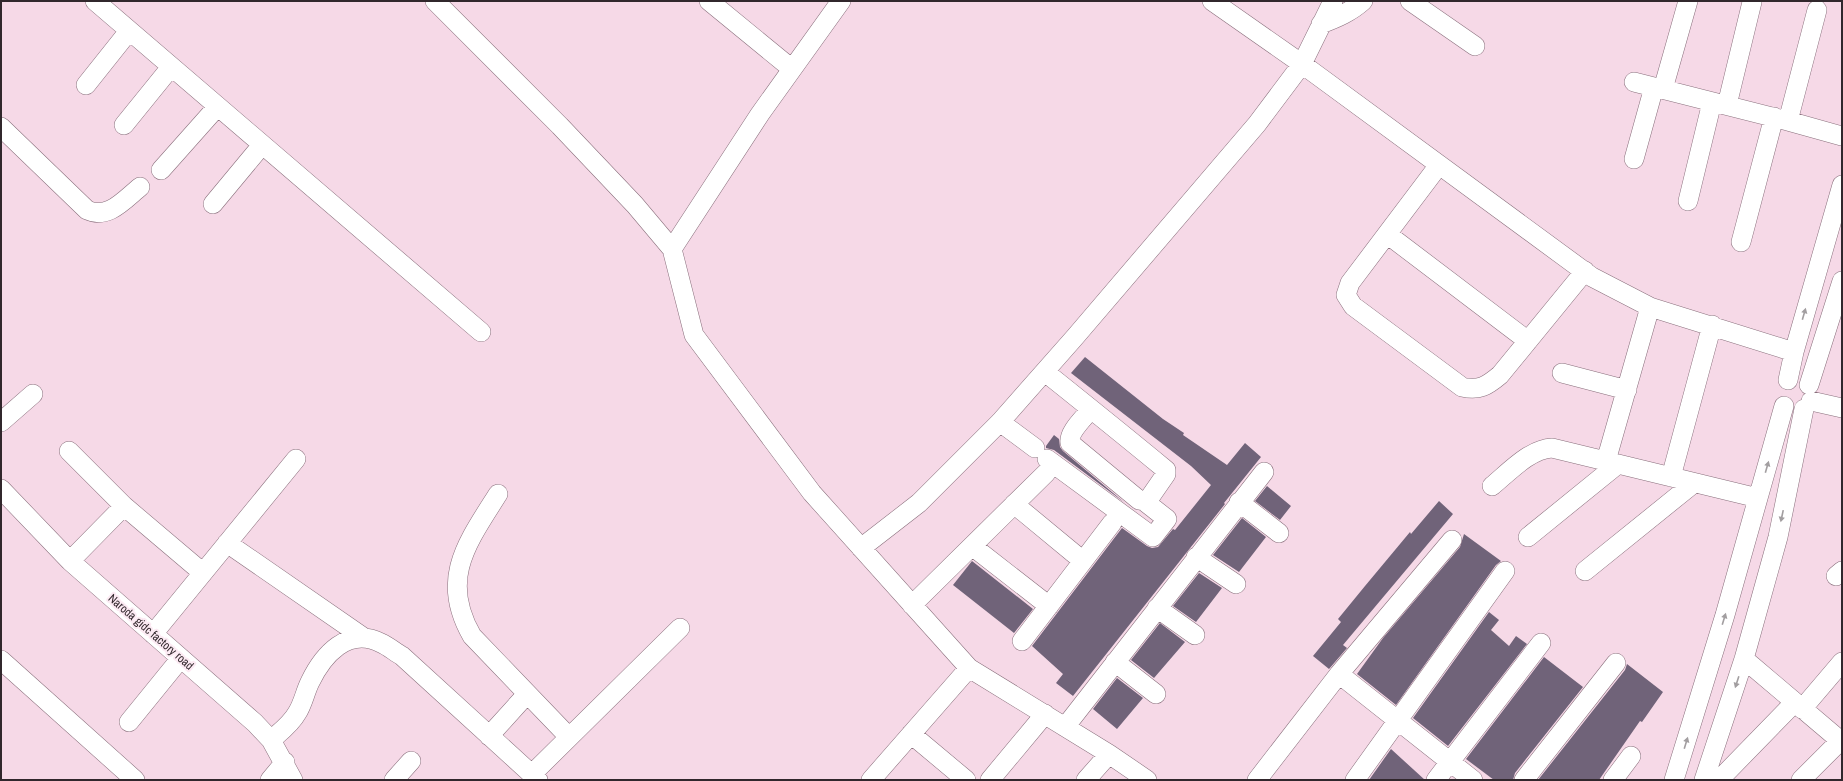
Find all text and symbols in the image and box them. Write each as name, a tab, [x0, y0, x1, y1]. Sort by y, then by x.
one-way arrow	[1801, 308, 1807, 320]
one-way arrow	[1764, 461, 1770, 473]
one-way arrow	[1779, 510, 1785, 522]
street label: Naroda gidc factory road	[105, 590, 197, 674]
one-way arrow	[1721, 613, 1727, 625]
one-way arrow	[1734, 676, 1740, 688]
one-way arrow	[1683, 737, 1689, 749]

